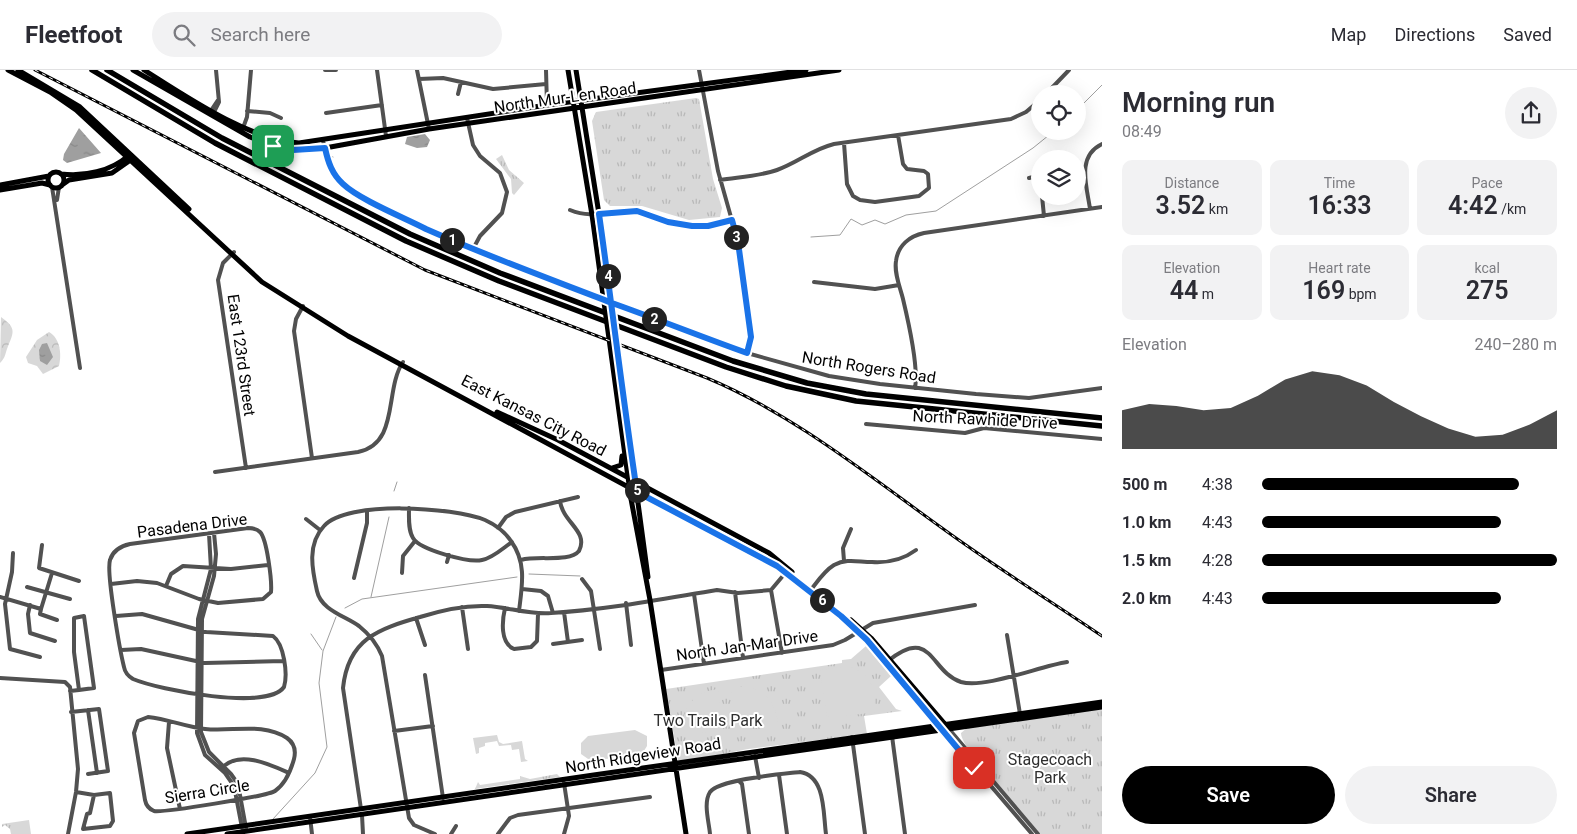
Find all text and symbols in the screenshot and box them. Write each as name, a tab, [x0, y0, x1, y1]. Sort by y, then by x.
search box	[152, 12, 502, 57]
text: Fleetfoot	[25, 21, 122, 49]
icon: search	[170, 21, 198, 49]
text: Search here	[210, 23, 310, 46]
text: Map	[1331, 24, 1366, 45]
text: Directions	[1394, 24, 1475, 45]
text: Saved	[1503, 24, 1552, 45]
street label: North Mur-Len Road	[493, 78, 638, 117]
map controls	[1031, 85, 1086, 205]
button: locate	[1031, 85, 1086, 140]
text: Morning run	[1122, 86, 1275, 119]
button: share	[1505, 87, 1557, 139]
text: 08:49	[1122, 122, 1162, 141]
pin	[252, 125, 294, 167]
icon: arrive	[259, 132, 287, 160]
button: layers	[1031, 150, 1086, 205]
text: Distance	[1165, 175, 1219, 191]
text: Time	[1324, 175, 1355, 191]
text: Pace	[1472, 175, 1503, 191]
text: 3.52	[1155, 191, 1205, 220]
text: 16:33	[1308, 191, 1371, 220]
text: 4:42	[1448, 191, 1498, 220]
text: km	[1205, 201, 1228, 217]
text: /km	[1498, 201, 1526, 217]
pin: 3	[724, 224, 748, 250]
pin: 1	[440, 228, 464, 252]
text: 3	[732, 229, 741, 245]
text: 1	[448, 232, 457, 248]
text: Elevation	[1163, 260, 1220, 276]
text: Heart rate	[1308, 260, 1371, 276]
text: kcal	[1475, 260, 1500, 276]
pin: 4	[596, 264, 620, 288]
text: 4	[604, 268, 613, 284]
text: 44	[1170, 276, 1198, 305]
text: 169	[1302, 276, 1345, 305]
text: 275	[1466, 276, 1509, 305]
text: m	[1198, 286, 1214, 302]
text: bpm	[1345, 286, 1377, 302]
street label: East 123rd Street	[224, 293, 259, 417]
pin: 2	[642, 306, 666, 332]
text: 2	[650, 311, 659, 327]
text: Elevation	[1122, 335, 1187, 354]
text: 240–280 m	[1475, 335, 1557, 354]
street label: North Rogers Road	[801, 348, 937, 387]
street label: East Kansas City Road	[458, 371, 609, 460]
street label: North Rawhide Drive	[912, 406, 1058, 433]
text: 500 m	[1122, 475, 1167, 494]
text: 4:38	[1202, 475, 1233, 494]
pin: 5	[624, 478, 650, 502]
text: 5	[633, 482, 642, 498]
street label: Pasadena Drive	[136, 509, 248, 542]
text: 1.0 km	[1122, 513, 1171, 532]
text: 4:43	[1202, 513, 1233, 532]
text: 1.5 km	[1122, 551, 1171, 570]
text: 4:28	[1202, 551, 1233, 570]
pin: 6	[810, 588, 834, 612]
text: 2.0 km	[1122, 589, 1171, 608]
text: 4:43	[1202, 589, 1233, 608]
text: 6	[818, 592, 827, 608]
street label: North Jan-Mar Drive	[675, 626, 819, 665]
park label: Two Trails Park	[654, 711, 763, 730]
street label: North Ridgeview Road	[564, 734, 722, 777]
pin	[953, 747, 995, 789]
park label: Stagecoach Park	[1008, 750, 1092, 787]
icon: check	[960, 754, 988, 782]
button: Save	[1122, 766, 1335, 824]
button: Share	[1345, 766, 1557, 824]
street label: Sierra Circle	[163, 775, 251, 808]

